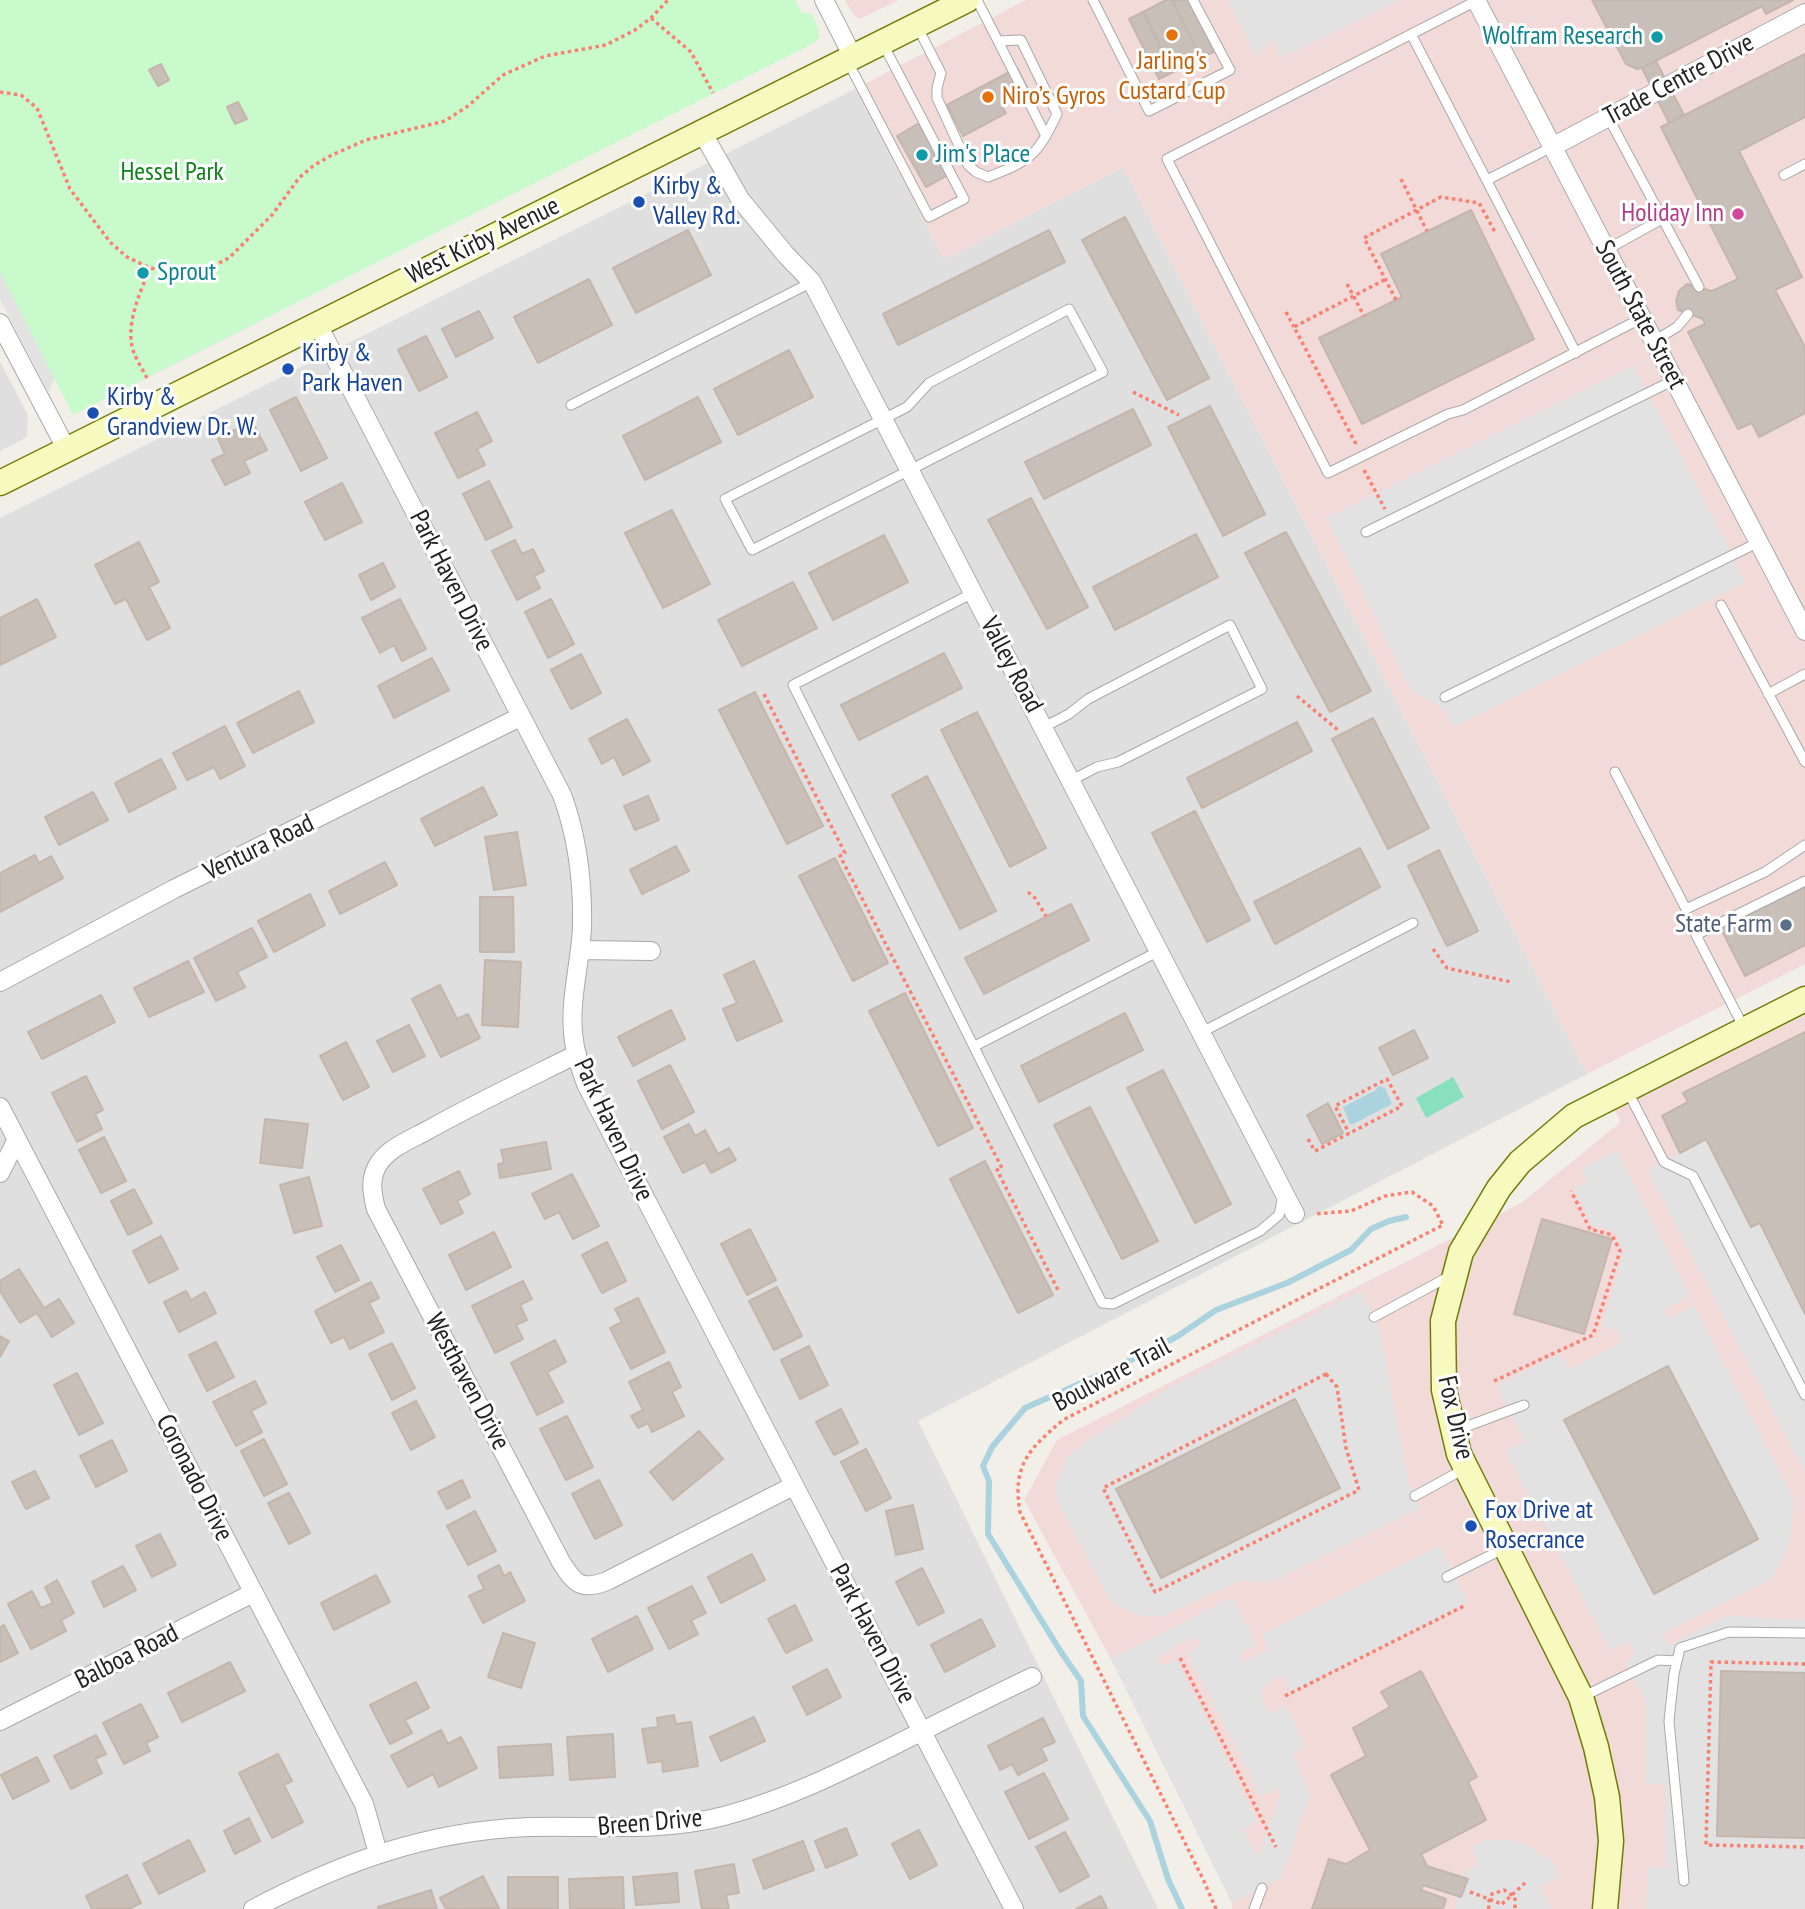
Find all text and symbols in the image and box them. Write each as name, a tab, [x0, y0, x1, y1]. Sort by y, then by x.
place label: Wolfram Research	[1483, 21, 1643, 53]
marker: Jarling's Custard Cup	[1164, 27, 1180, 43]
street label: Trade Centre Drive	[1599, 27, 1759, 133]
marker: Wolfram Research	[1649, 29, 1665, 45]
place label: Jarling's Custard Cup	[1118, 46, 1226, 108]
place label: Niro’s Gyros	[1002, 81, 1106, 113]
marker: Niro’s Gyros	[980, 89, 996, 105]
place label: Jim's Place	[936, 139, 1030, 171]
marker: Jim's Place	[914, 147, 930, 163]
park label: Hessel Park	[120, 157, 224, 189]
place label: Kirby & Valley Rd.	[653, 171, 740, 232]
street label: West Kirby Avenue	[401, 191, 565, 291]
marker: Kirby & Valley Rd.	[631, 194, 647, 210]
place label: Holiday Inn	[1621, 198, 1724, 230]
marker: Holiday Inn	[1730, 206, 1746, 222]
street label: South State Street	[1588, 236, 1692, 394]
place label: Sprout	[157, 257, 216, 289]
marker: Sprout	[135, 265, 151, 281]
place label: Kirby & Park Haven	[302, 338, 403, 400]
marker: Kirby & Park Haven	[280, 361, 296, 377]
place label: Kirby & Grandview Dr. W.	[107, 382, 257, 444]
marker: Kirby & Grandview Dr. W.	[85, 405, 101, 421]
street label: Park Haven Drive	[402, 506, 500, 656]
street label: Valley Road	[973, 612, 1049, 718]
street label: Ventura Road	[199, 808, 319, 888]
place label: State Farm	[1675, 909, 1772, 941]
marker: State Farm	[1778, 917, 1794, 933]
street label: Park Haven Drive	[566, 1054, 660, 1206]
street label: Westhaven Drive	[418, 1308, 516, 1456]
street label: Boulware Trail	[1048, 1331, 1176, 1419]
street label: Fox Drive	[1430, 1373, 1480, 1463]
street label: Coronado Drive	[149, 1410, 239, 1546]
place label: Fox Drive at Rosecrance	[1485, 1495, 1593, 1556]
marker: Fox Drive at Rosecrance	[1463, 1518, 1479, 1534]
street label: Park Haven Drive	[822, 1559, 922, 1709]
street label: Balboa Road	[70, 1618, 184, 1696]
street label: Breen Drive	[596, 1803, 704, 1843]

